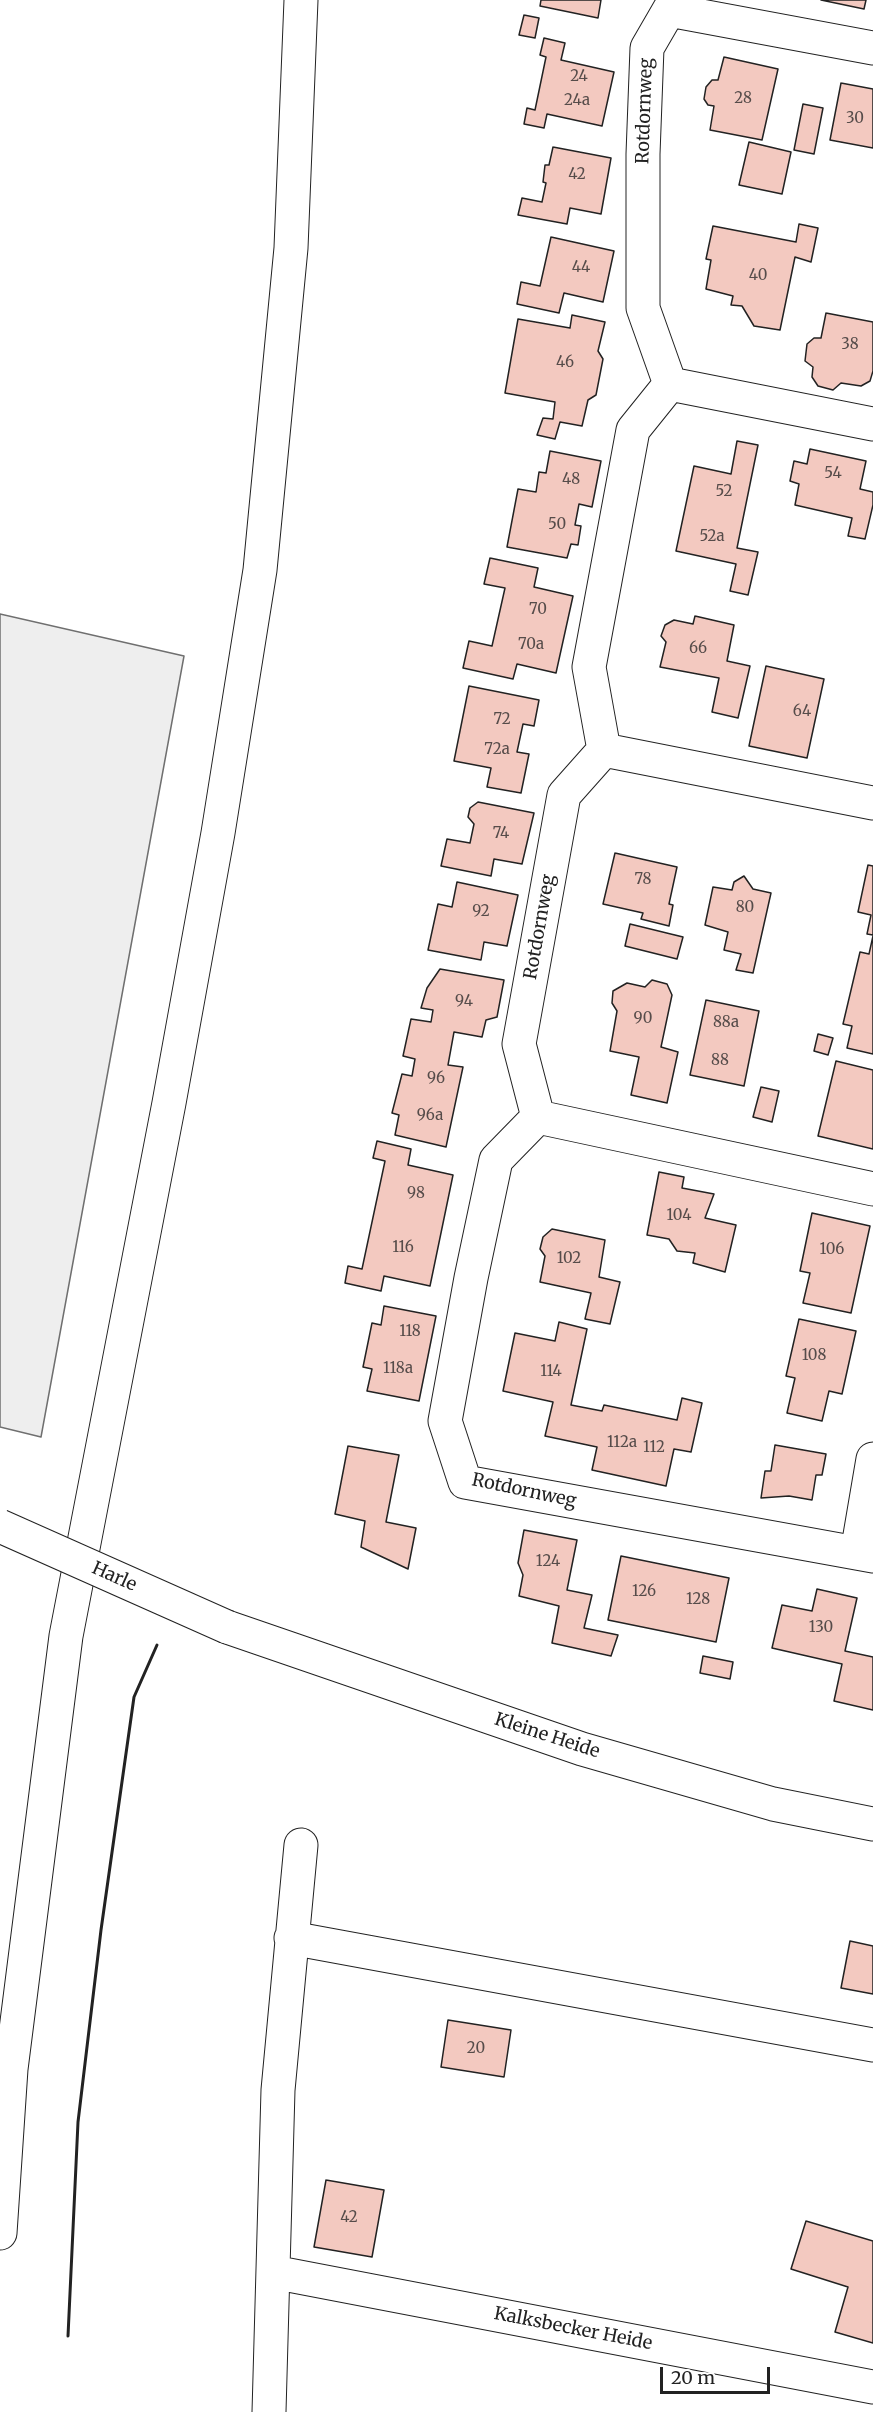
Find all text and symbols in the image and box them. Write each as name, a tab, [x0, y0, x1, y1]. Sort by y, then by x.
street label: Rotdornweg	[632, 58, 658, 164]
house number: 24	[570, 68, 588, 86]
house number: 28	[734, 90, 752, 108]
house number: 24a	[564, 92, 590, 110]
house number: 30	[846, 110, 864, 128]
house number: 42	[568, 166, 586, 184]
house number: 44	[572, 259, 590, 277]
house number: 40	[749, 267, 767, 285]
house number: 38	[841, 336, 859, 354]
house number: 46	[556, 354, 574, 372]
house number: 54	[824, 465, 842, 483]
house number: 48	[562, 471, 580, 489]
house number: 52	[715, 483, 733, 501]
house number: 50	[548, 516, 566, 534]
house number: 52a	[699, 528, 725, 546]
house number: 70	[529, 601, 547, 619]
house number: 70a	[518, 636, 544, 654]
house number: 66	[689, 640, 707, 658]
house number: 64	[793, 703, 811, 721]
house number: 72	[493, 711, 511, 729]
house number: 72a	[484, 741, 510, 759]
house number: 74	[493, 825, 509, 843]
house number: 78	[634, 871, 652, 889]
street label: Rotdornweg	[520, 873, 560, 981]
house number: 80	[736, 899, 754, 917]
house number: 92	[472, 903, 490, 921]
house number: 94	[455, 993, 473, 1011]
house number: 90	[634, 1010, 652, 1028]
house number: 88a	[713, 1014, 739, 1032]
house number: 88	[711, 1052, 729, 1070]
house number: 96	[427, 1070, 445, 1088]
house number: 96a	[417, 1107, 443, 1125]
house number: 98	[407, 1185, 425, 1203]
house number: 104	[667, 1207, 691, 1225]
house number: 116	[392, 1239, 414, 1257]
house number: 106	[820, 1241, 844, 1259]
house number: 102	[557, 1250, 581, 1268]
house number: 118	[399, 1323, 421, 1341]
house number: 108	[802, 1347, 826, 1365]
house number: 118a	[383, 1360, 413, 1378]
house number: 114	[540, 1363, 562, 1381]
house number: 112a	[607, 1434, 637, 1452]
house number: 112	[643, 1439, 665, 1457]
street label: Rotdornweg	[470, 1469, 578, 1513]
house number: 124	[536, 1553, 560, 1571]
street label: Harle	[88, 1558, 140, 1596]
house number: 126	[632, 1583, 656, 1601]
house number: 128	[686, 1591, 710, 1609]
house number: 130	[809, 1619, 833, 1637]
street label: Kleine Heide	[492, 1709, 602, 1763]
house number: 20	[467, 2040, 485, 2058]
house number: 42	[340, 2209, 358, 2227]
street label: Kalksbecker Heide	[492, 2303, 654, 2355]
scale bar	[663, 2355, 772, 2393]
text: 20 m	[671, 2366, 715, 2389]

